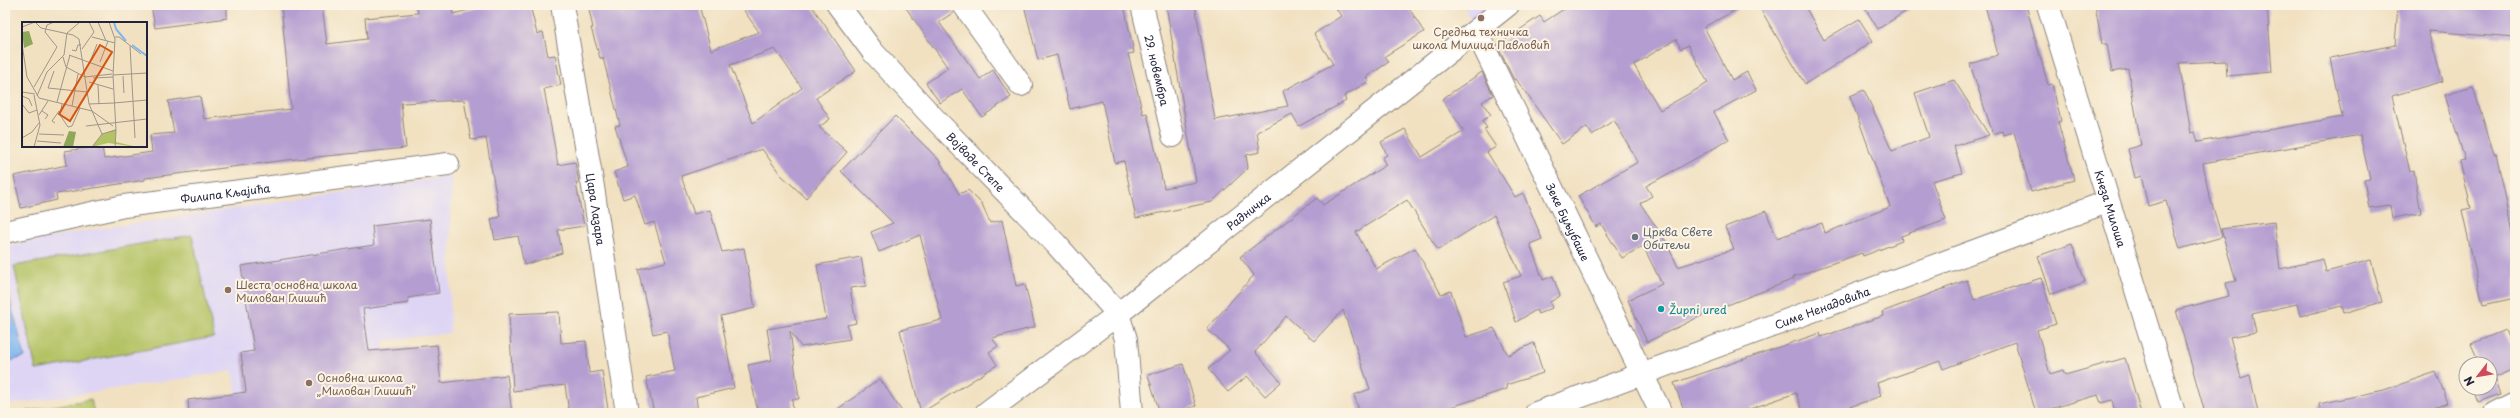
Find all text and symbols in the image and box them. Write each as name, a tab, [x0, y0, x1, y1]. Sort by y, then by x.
marker: Средња техничка школа Милица Павловић	[1476, 13, 1486, 23]
inset map	[22, 22, 147, 147]
place label: Средња техничка школа Милица Павловић	[1412, 23, 1550, 53]
street label: 29. новембра	[1141, 33, 1174, 108]
street label: Војводе Степе	[943, 128, 1009, 195]
street label: Кнеза Милоша	[2091, 168, 2131, 249]
street label: Цара Лазара	[582, 172, 610, 247]
street label: Филипа Кљајића	[180, 179, 271, 207]
street label: Зеке Буљубаше	[1542, 180, 1595, 264]
street label: Радничка	[1222, 188, 1274, 234]
place label: Црква Свете Обитељи	[1643, 223, 1713, 253]
marker: Црква Свете Обитељи	[1630, 232, 1640, 242]
place label: Шеста основна школа Милован Глишић	[236, 276, 358, 306]
street label: Симе Ненадовића	[1772, 282, 1872, 333]
marker: Шеста основна школа Милован Глишић	[223, 285, 233, 295]
place label: Župni ured	[1669, 301, 1727, 318]
marker: Župni ured	[1656, 304, 1666, 314]
north arrow	[2458, 356, 2498, 396]
place label: Основна школа „Милован Глишић”	[317, 369, 416, 399]
text: N	[2459, 373, 2479, 390]
marker: Основна школа „Милован Глишић”	[304, 378, 314, 388]

